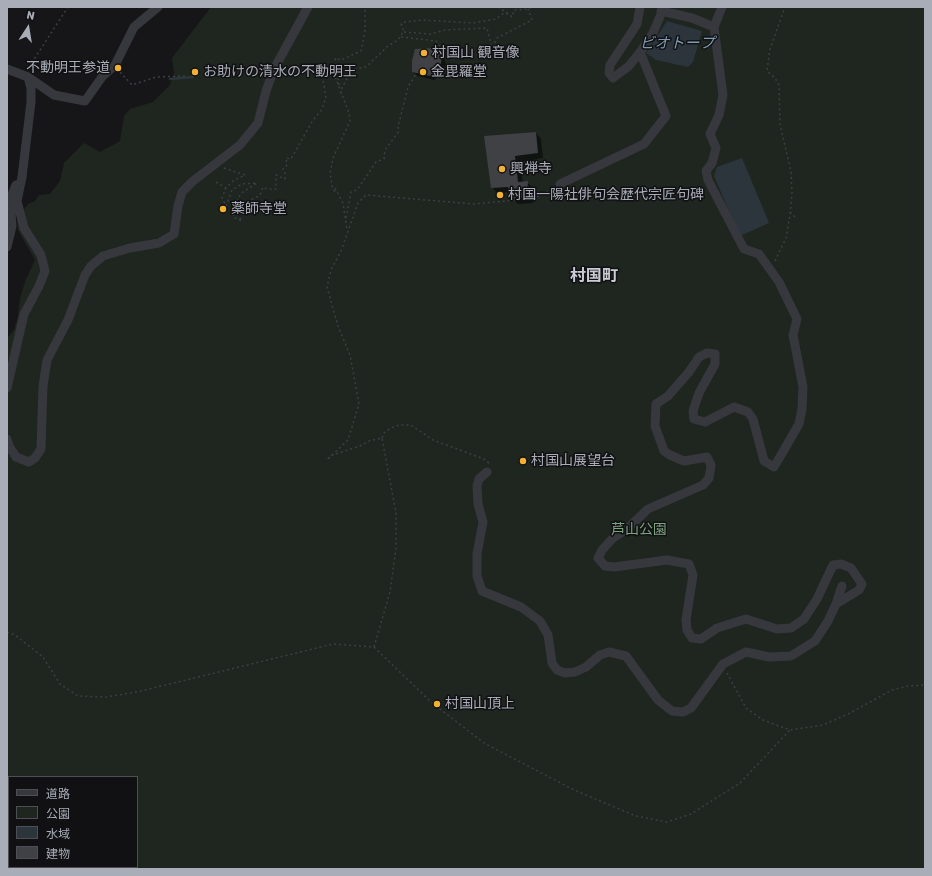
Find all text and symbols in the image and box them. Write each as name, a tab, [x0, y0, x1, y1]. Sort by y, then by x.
north arrow	[8, 8, 48, 48]
text: N	[25, 9, 36, 23]
water label: ビオトープ	[640, 35, 714, 53]
place label: 村国山 観音像	[432, 45, 519, 61]
marker: 村国山 観音像	[419, 48, 429, 58]
place label: 不動明王参道	[26, 60, 110, 76]
marker: 不動明王参道	[113, 63, 123, 73]
place label: お助けの清水の不動明王	[203, 64, 357, 80]
place label: 金毘羅堂	[431, 64, 487, 80]
marker: お助けの清水の不動明王	[190, 67, 200, 77]
marker: 金毘羅堂	[418, 67, 428, 77]
place label: 興禅寺	[510, 161, 552, 177]
marker: 興禅寺	[497, 164, 507, 174]
place label: 村国一陽社俳句会歴代宗匠句碑	[508, 187, 704, 203]
marker: 村国一陽社俳句会歴代宗匠句碑	[495, 190, 505, 200]
place label: 薬師寺堂	[231, 201, 287, 217]
marker: 薬師寺堂	[218, 204, 228, 214]
district label: 村国町	[570, 266, 618, 286]
place label: 村国山展望台	[531, 453, 615, 469]
marker: 村国山展望台	[518, 456, 528, 466]
park label: 芦山公園	[611, 522, 667, 538]
place label: 村国山頂上	[445, 696, 515, 712]
marker: 村国山頂上	[432, 699, 442, 709]
legend	[8, 776, 138, 868]
text: 道路	[46, 787, 70, 801]
text: 公園	[46, 807, 70, 821]
text: 水域	[46, 827, 70, 841]
text: 建物	[46, 847, 70, 861]

